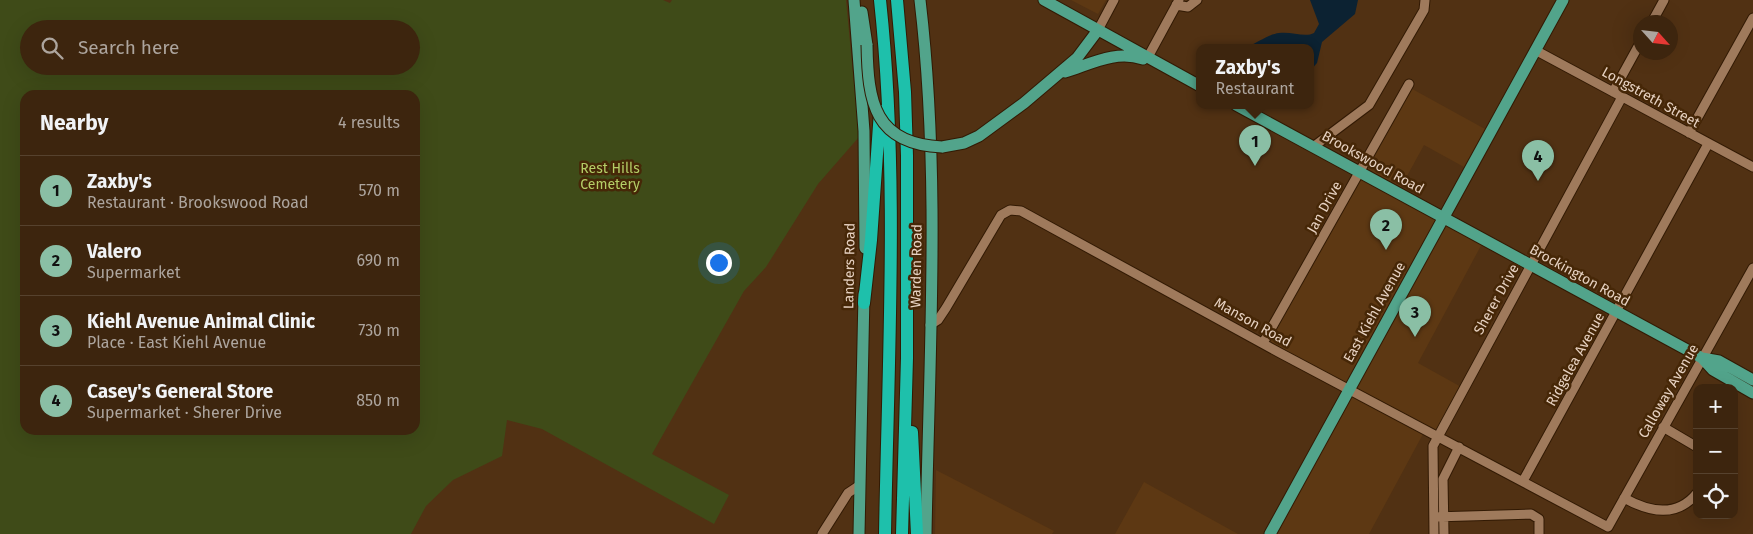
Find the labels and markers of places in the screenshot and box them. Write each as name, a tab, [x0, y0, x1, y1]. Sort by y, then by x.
pin: 1	[1239, 125, 1271, 166]
pin: 4	[1522, 140, 1554, 181]
pin: 2	[1370, 209, 1402, 250]
pin: 3	[1399, 296, 1431, 337]

